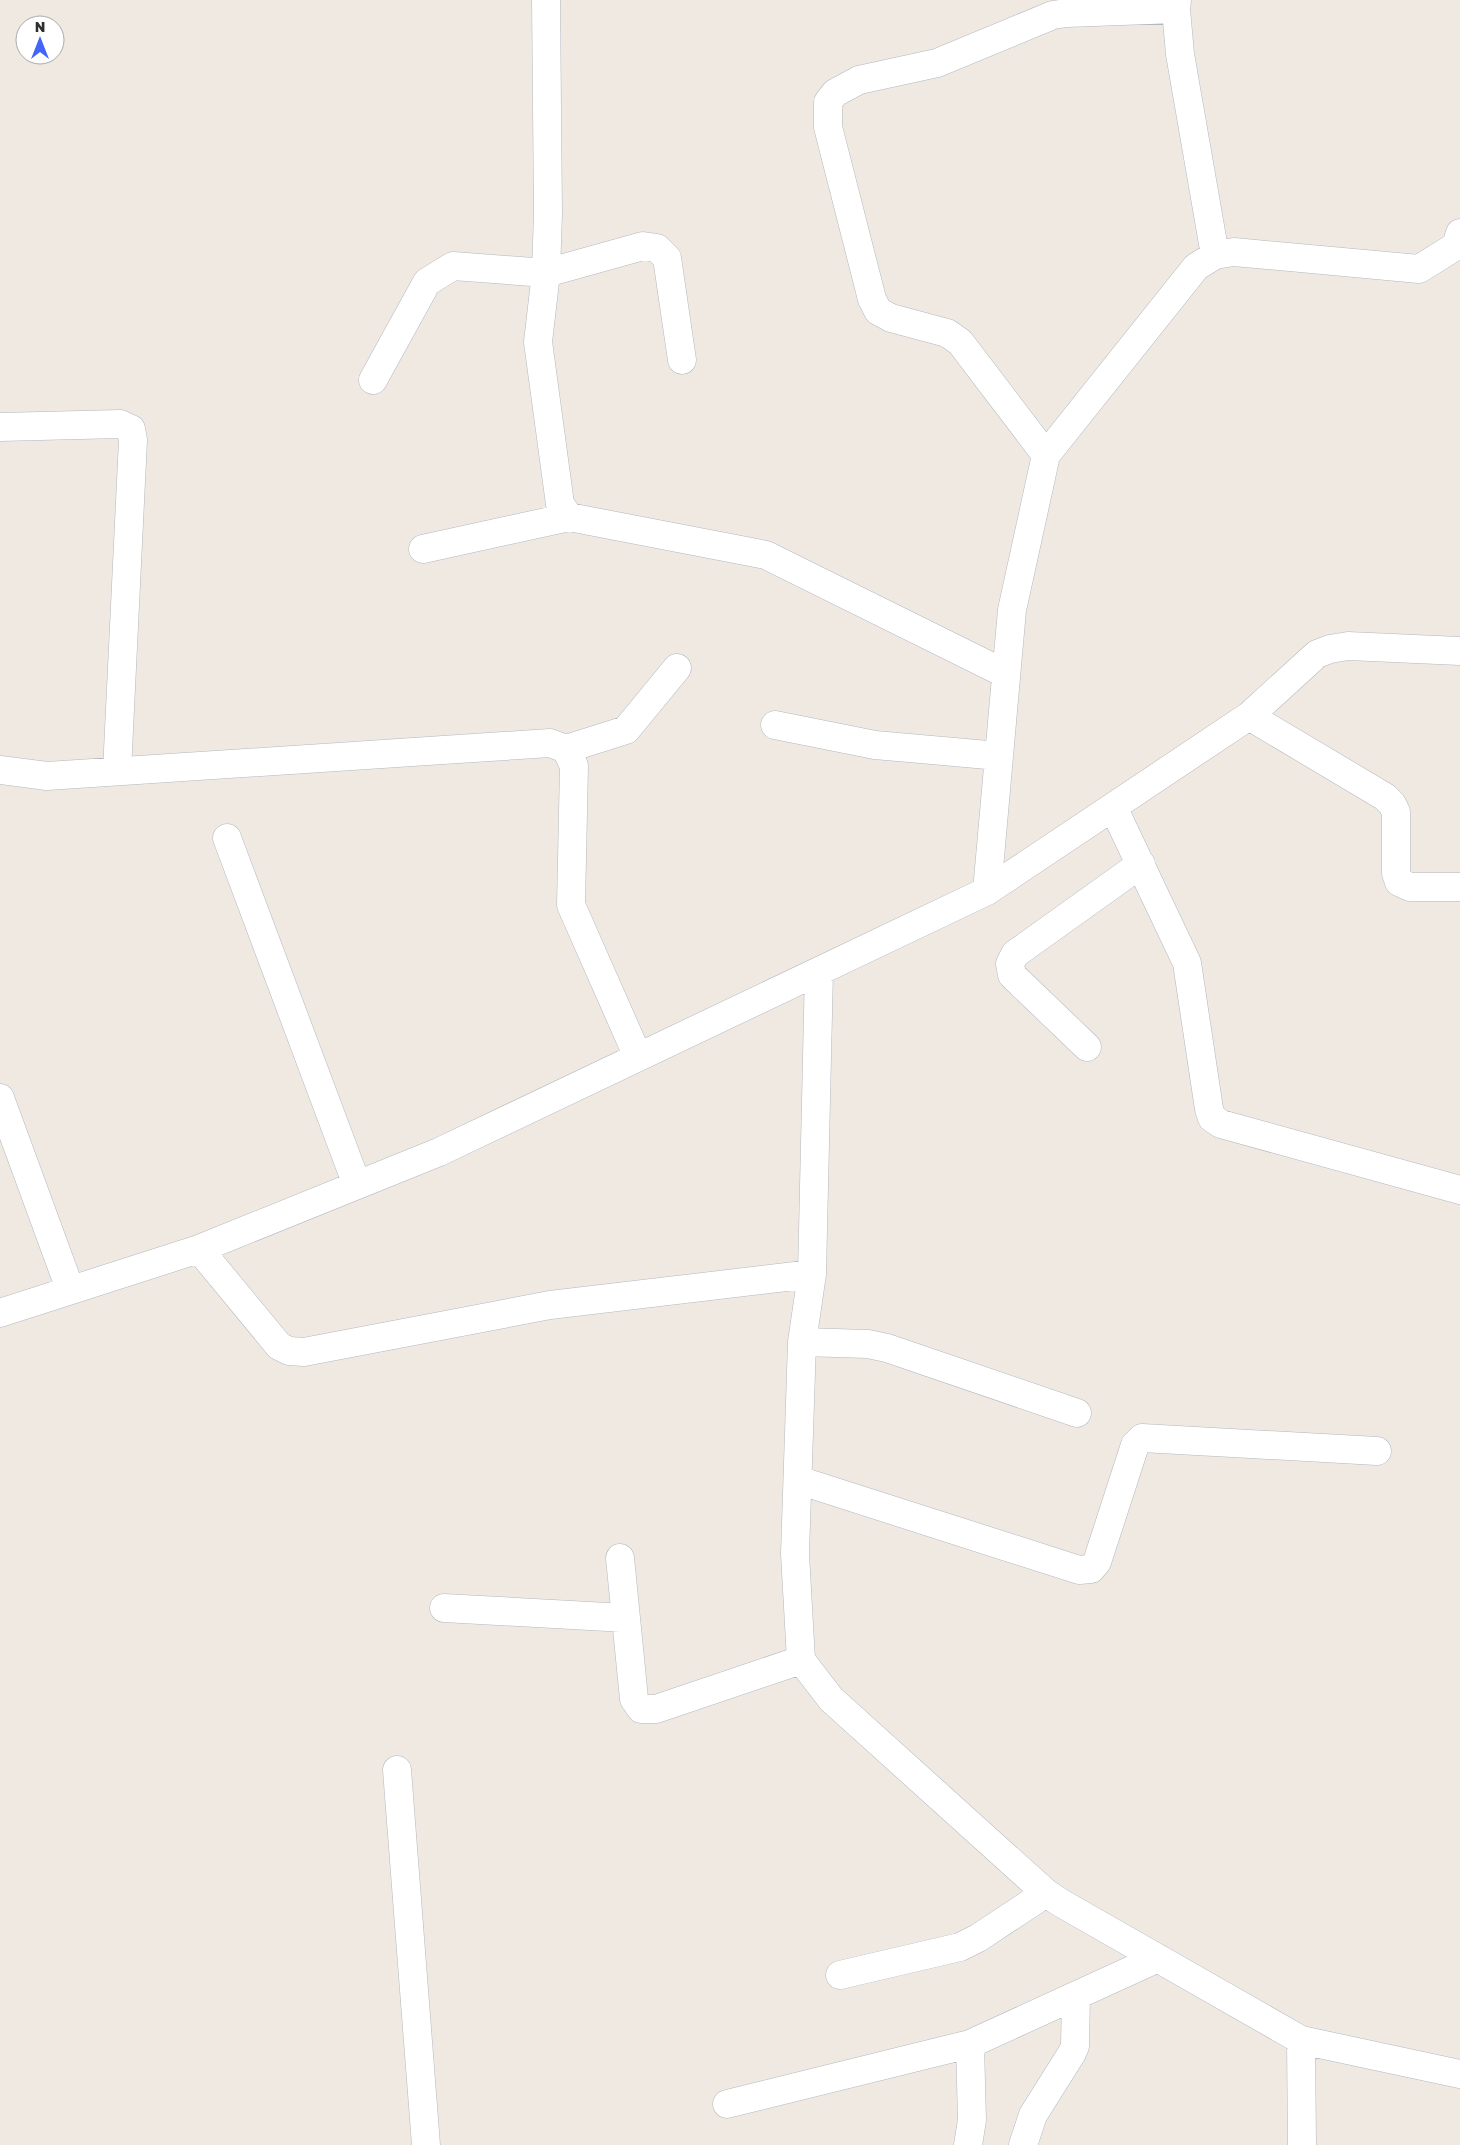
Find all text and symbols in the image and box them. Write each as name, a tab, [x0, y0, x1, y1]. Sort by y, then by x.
north arrow	[15, 15, 65, 65]
text: N	[35, 18, 45, 35]

